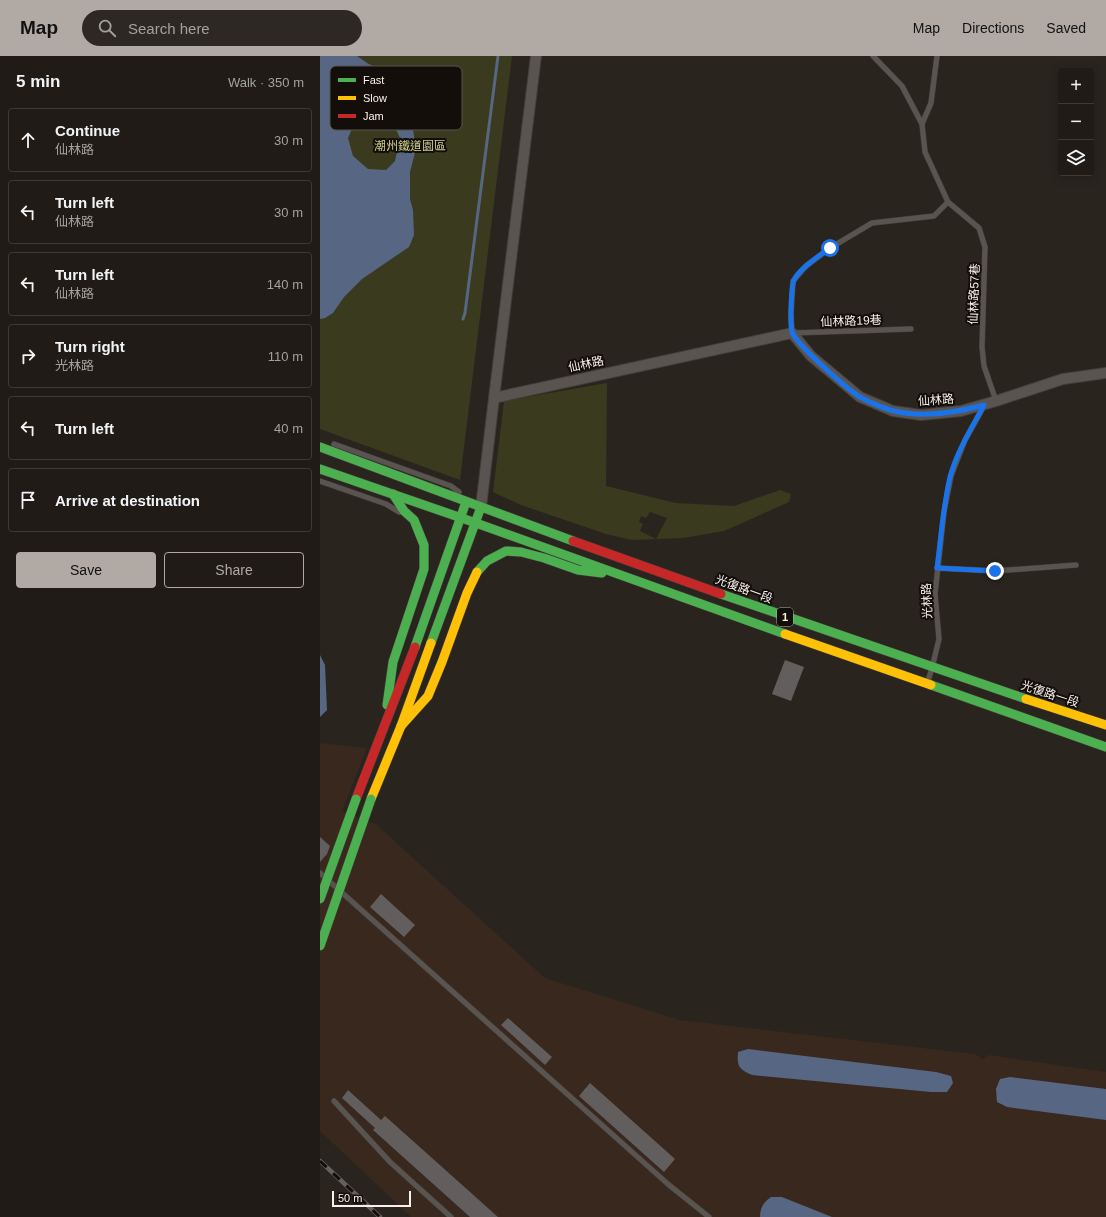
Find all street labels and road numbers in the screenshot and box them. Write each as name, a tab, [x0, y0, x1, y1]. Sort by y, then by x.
street label: 仙林路57巷	[966, 263, 982, 325]
street label: 仙林路19巷	[820, 313, 882, 329]
street label: 仙林路	[567, 353, 605, 375]
street label: 仙林路	[918, 392, 954, 408]
street label: 光復路一段	[713, 572, 775, 606]
street label: 光林路	[919, 583, 935, 619]
road number: 1	[777, 608, 793, 626]
street label: 光復路一段	[1019, 678, 1081, 710]

